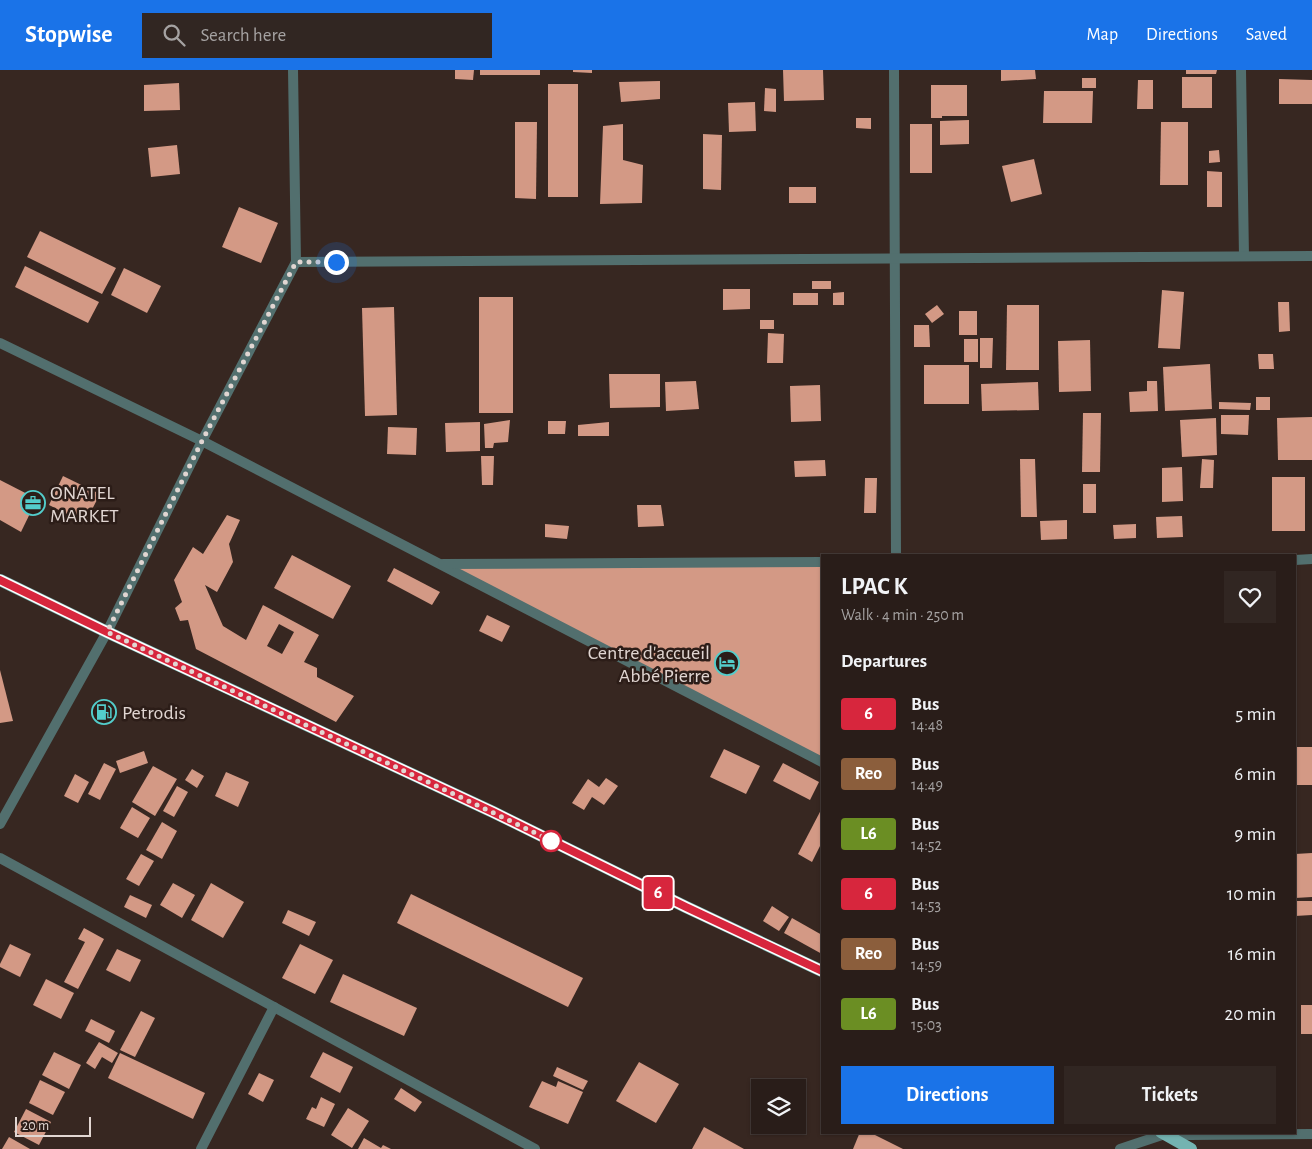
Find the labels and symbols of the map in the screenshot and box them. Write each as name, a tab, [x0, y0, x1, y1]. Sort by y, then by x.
your location	[324, 250, 349, 275]
place label: ONATEL MARKET	[50, 483, 119, 526]
office icon: ONATEL MARKET	[20, 490, 46, 516]
place label: Centre d'accueil Abbé Pierre	[588, 643, 710, 686]
hotel icon: Centre d'accueil Abbé Pierre	[714, 650, 740, 676]
fuel station icon: Petrodis	[91, 699, 117, 725]
place label: Petrodis	[122, 703, 186, 723]
unlabelled marker	[540, 830, 562, 852]
line badge: 6	[642, 877, 674, 909]
scale bar	[15, 1114, 91, 1137]

